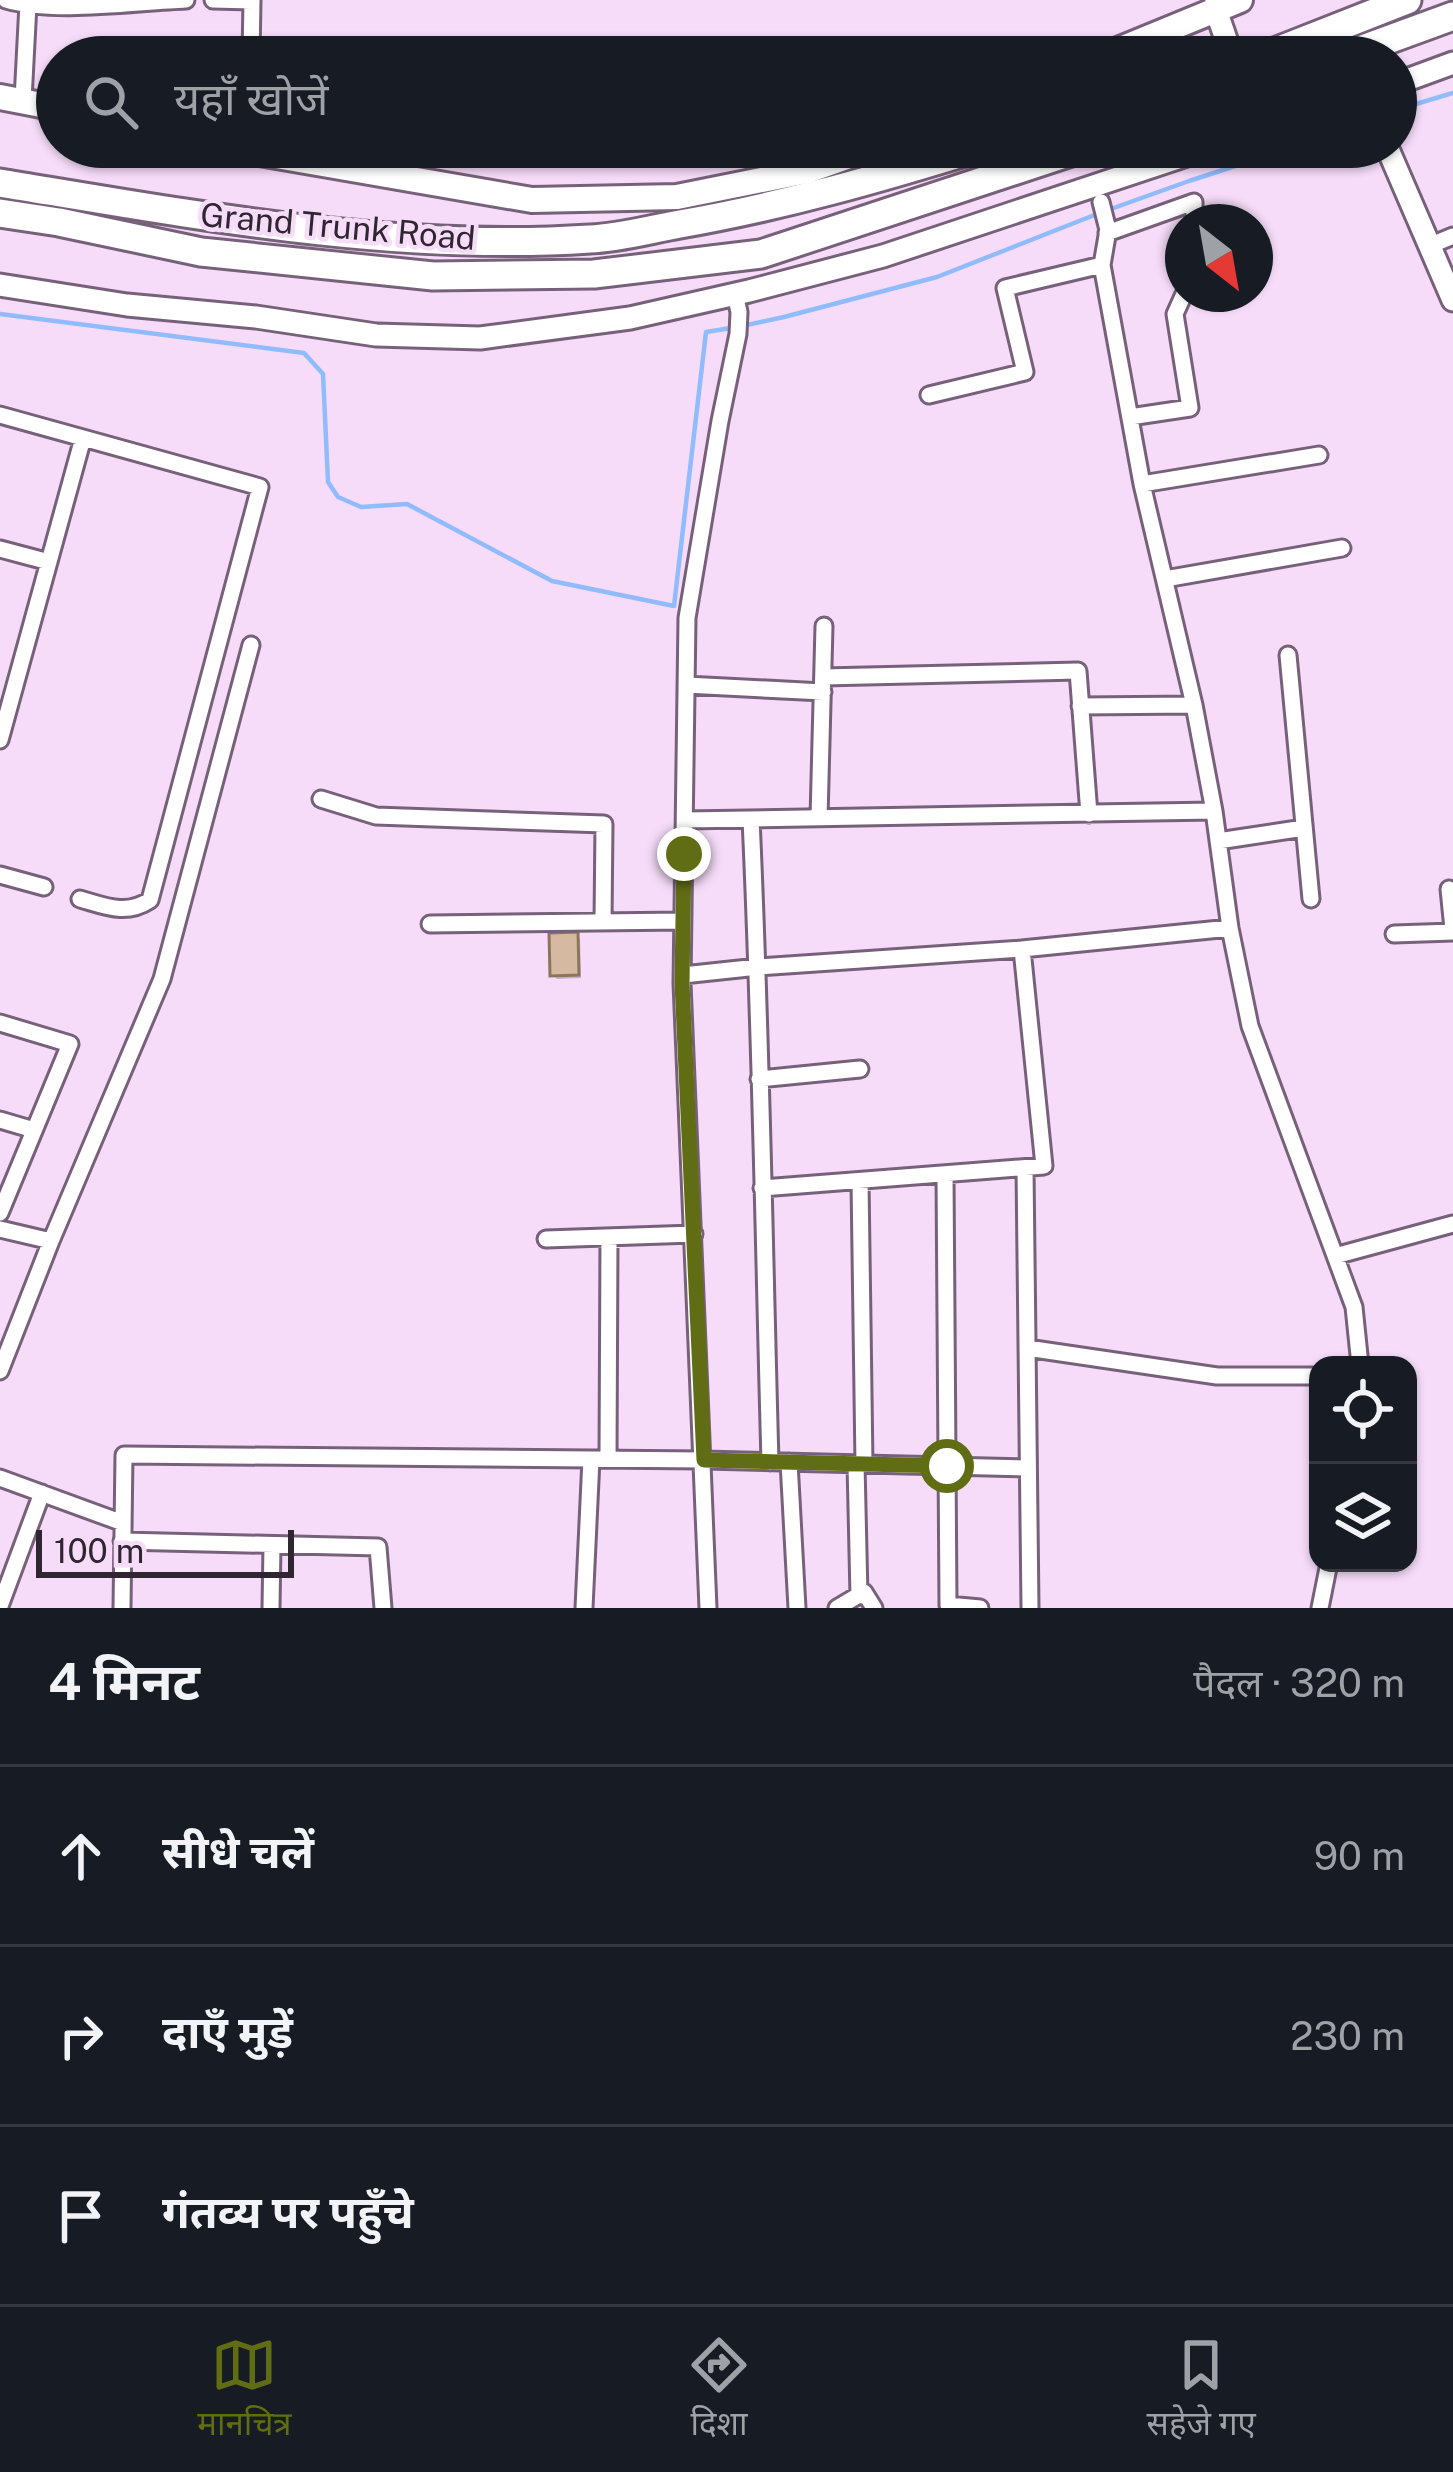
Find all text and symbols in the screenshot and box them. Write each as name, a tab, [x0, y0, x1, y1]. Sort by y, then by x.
search box	[36, 36, 1417, 168]
icon: search	[78, 69, 144, 135]
text: यहाँ खोजें	[174, 72, 328, 125]
street label: Grand Trunk Road	[199, 195, 477, 257]
north arrow	[1165, 204, 1273, 312]
route end	[657, 827, 711, 881]
map controls	[1309, 1356, 1417, 1572]
button: locate	[1309, 1356, 1417, 1464]
route start	[920, 1439, 974, 1493]
button: layers	[1309, 1464, 1417, 1572]
scale bar	[36, 1524, 294, 1577]
text: 100 m	[54, 1532, 144, 1570]
text: 4 मिनट	[48, 1652, 200, 1711]
text: पैदल · 320 m	[1193, 1660, 1405, 1706]
icon: ahead	[48, 1823, 114, 1889]
text: सीधे चलें	[162, 1825, 314, 1878]
text: 90 m	[1314, 1833, 1405, 1879]
icon: right	[48, 2003, 114, 2069]
text: दाएँ मुड़ें	[162, 2005, 293, 2058]
text: 230 m	[1290, 2013, 1405, 2059]
icon: arrive	[48, 2183, 114, 2249]
text: गंतव्य पर पहुँचे	[162, 2185, 414, 2238]
tab: मानचित्र	[197, 2332, 292, 2448]
tab: दिशा	[686, 2332, 752, 2448]
tab: सहेजे गए	[1147, 2332, 1256, 2448]

